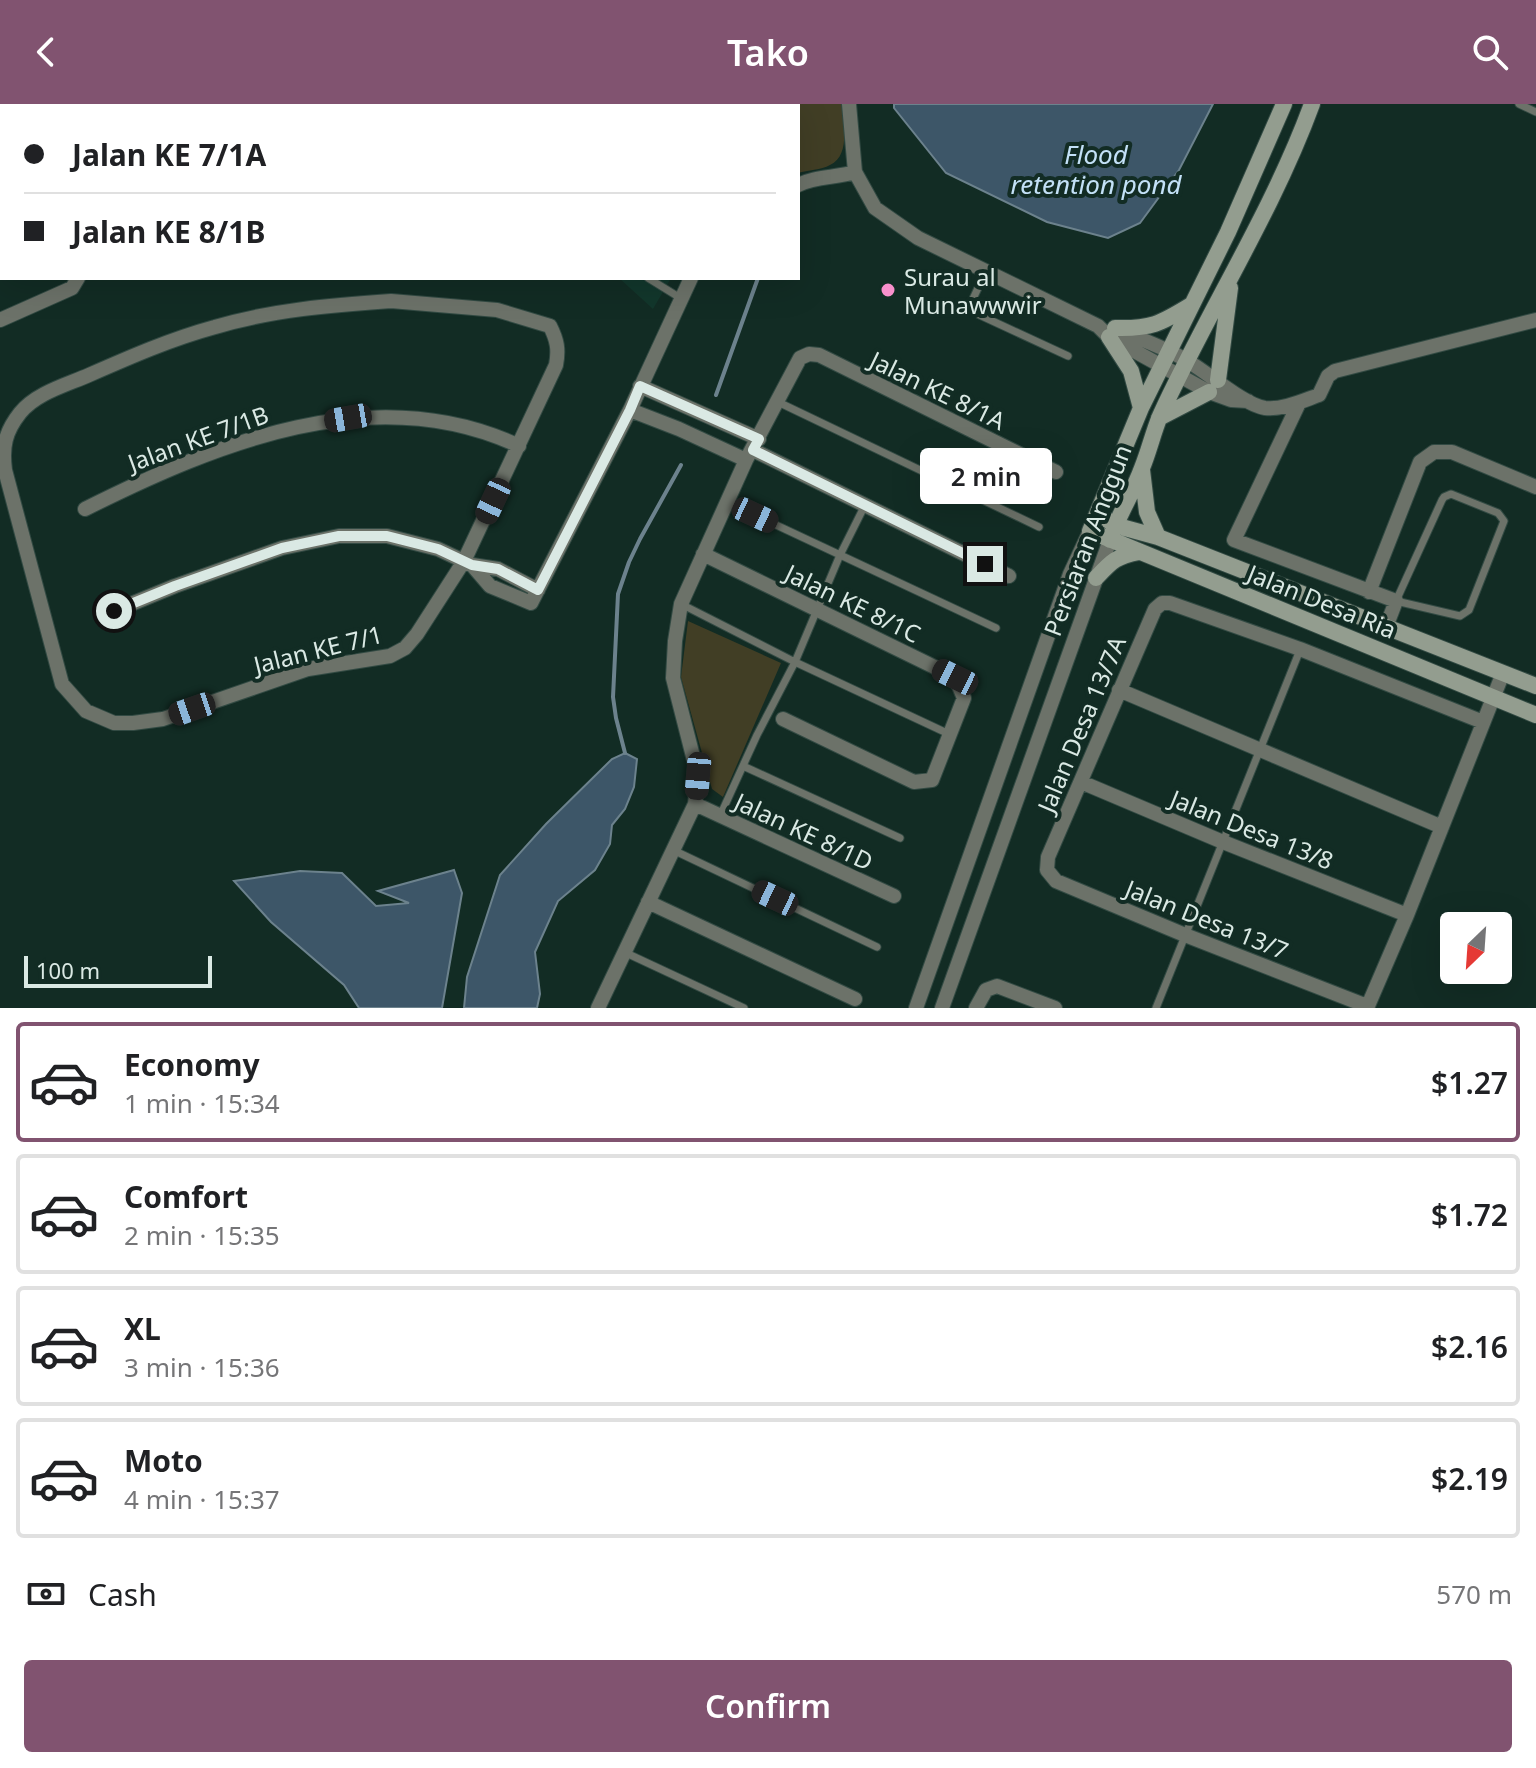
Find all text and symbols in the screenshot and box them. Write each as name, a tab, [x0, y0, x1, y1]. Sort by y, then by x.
text: Tako	[727, 28, 809, 77]
icon: back	[24, 30, 68, 74]
icon: search	[1468, 30, 1512, 74]
text: Jalan KE 7/1A	[72, 134, 266, 175]
water label: Flood retention pond	[1010, 136, 1182, 202]
text: Jalan KE 8/1B	[72, 211, 265, 252]
place label: Surau al Munawwwir	[904, 260, 1042, 321]
marker: Surau al Munawwwir	[879, 281, 897, 299]
street label: Jalan KE 8/1A	[863, 342, 1012, 437]
street label: Jalan KE 7/1B	[121, 397, 273, 479]
car	[322, 402, 374, 434]
street label: Persiaran Anggun	[1035, 440, 1139, 640]
callout: 2 min	[919, 448, 1051, 504]
text: 2 min	[951, 458, 1021, 494]
car	[472, 474, 514, 528]
car	[728, 494, 782, 536]
route end	[967, 546, 1003, 582]
street label: Jalan KE 8/1C	[778, 555, 926, 650]
street label: Jalan Desa Ria	[1241, 555, 1401, 646]
route start	[96, 593, 132, 629]
street label: Jalan KE 7/1	[248, 617, 386, 681]
street label: Jalan Desa 13/7A	[1028, 630, 1133, 819]
car	[928, 656, 982, 698]
car	[165, 690, 219, 728]
car	[684, 751, 712, 801]
street label: Jalan Desa 13/8	[1164, 781, 1338, 877]
street label: Jalan KE 8/1D	[728, 784, 879, 877]
street label: Jalan Desa 13/7	[1119, 871, 1293, 967]
car	[748, 877, 802, 919]
north arrow	[1440, 912, 1512, 984]
map controls	[1440, 912, 1512, 984]
scale bar	[24, 952, 212, 988]
text: 100 m	[36, 955, 100, 985]
text: Economy	[124, 1044, 260, 1085]
icon: car	[28, 1046, 100, 1118]
text: $1.27	[1431, 1062, 1508, 1103]
text: 1 min · 15:34	[124, 1085, 280, 1121]
text: Comfort	[124, 1176, 248, 1217]
icon: car	[28, 1178, 100, 1250]
text: $1.72	[1431, 1194, 1508, 1235]
text: 2 min · 15:35	[124, 1217, 280, 1253]
text: XL	[124, 1308, 161, 1349]
icon: car	[28, 1310, 100, 1382]
text: $2.16	[1431, 1326, 1508, 1367]
text: 3 min · 15:36	[124, 1349, 280, 1385]
text: Moto	[124, 1440, 203, 1481]
icon: car	[28, 1442, 100, 1514]
text: $2.19	[1431, 1458, 1508, 1499]
text: 4 min · 15:37	[124, 1481, 280, 1517]
icon: cash	[24, 1572, 68, 1616]
text: Cash	[88, 1574, 157, 1615]
text: 570 m	[1436, 1576, 1512, 1612]
button: Confirm	[24, 1660, 1512, 1752]

